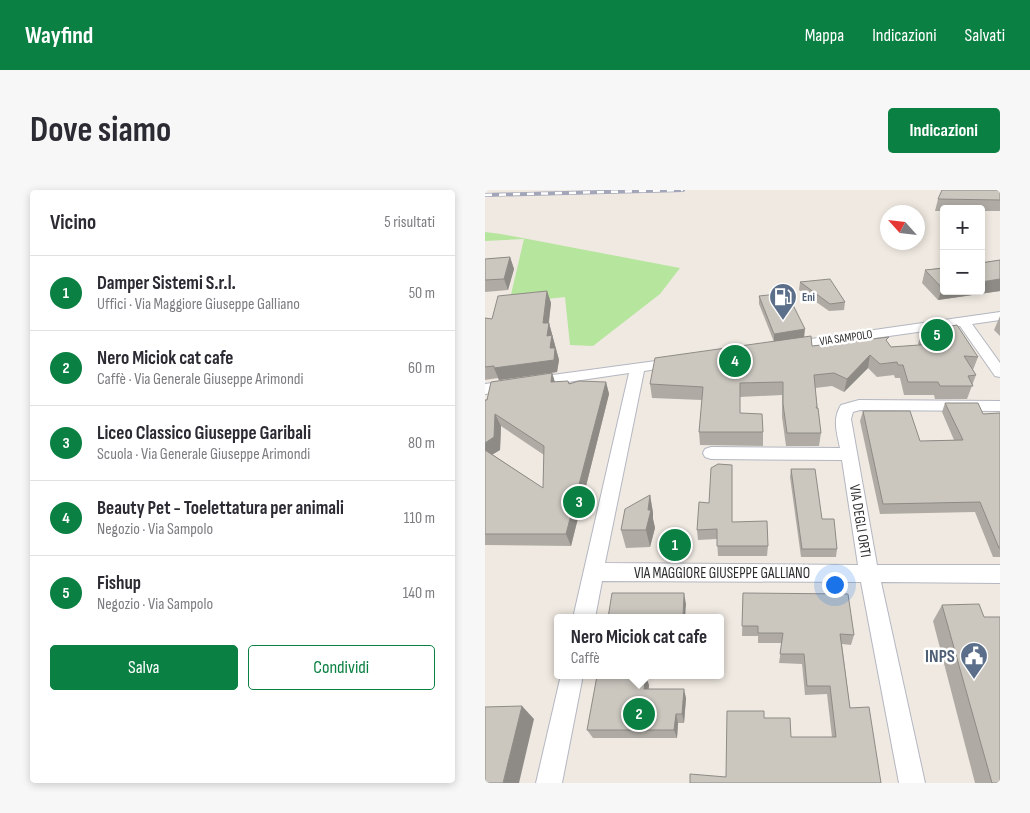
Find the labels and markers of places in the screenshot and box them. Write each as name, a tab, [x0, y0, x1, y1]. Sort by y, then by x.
fuel station icon: Eni	[768, 282, 798, 321]
place label: Eni	[802, 290, 815, 305]
pin: 5	[921, 316, 953, 354]
pin: 4	[719, 342, 751, 380]
pin: 3	[563, 483, 595, 521]
pin: 1	[659, 526, 691, 564]
public building icon: INPS	[959, 641, 989, 680]
place label: INPS	[925, 646, 955, 667]
pin: 2	[623, 695, 655, 733]

